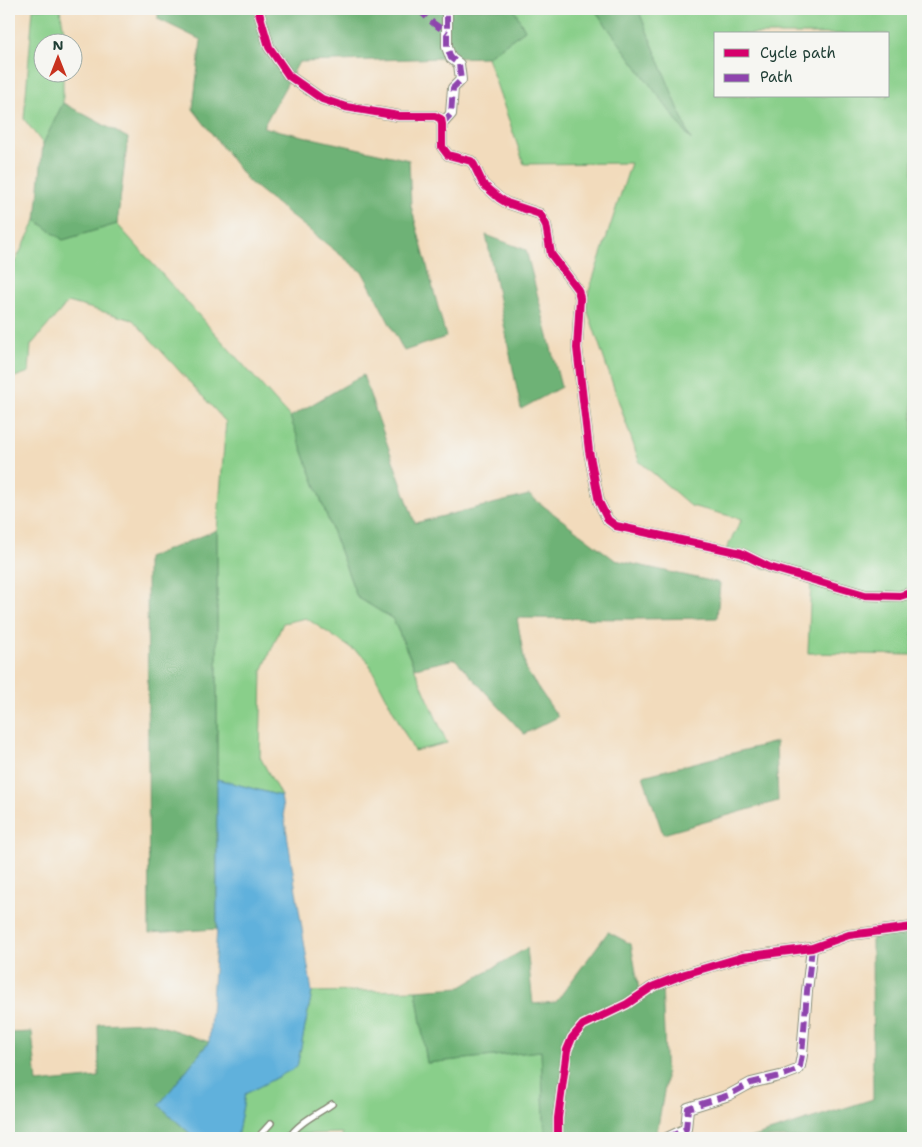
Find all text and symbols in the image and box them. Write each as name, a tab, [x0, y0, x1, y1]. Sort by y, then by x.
north arrow	[32, 32, 82, 82]
legend	[714, 32, 890, 98]
text: N	[52, 36, 64, 54]
text: Cycle path	[760, 43, 836, 63]
text: Path	[760, 67, 793, 87]

